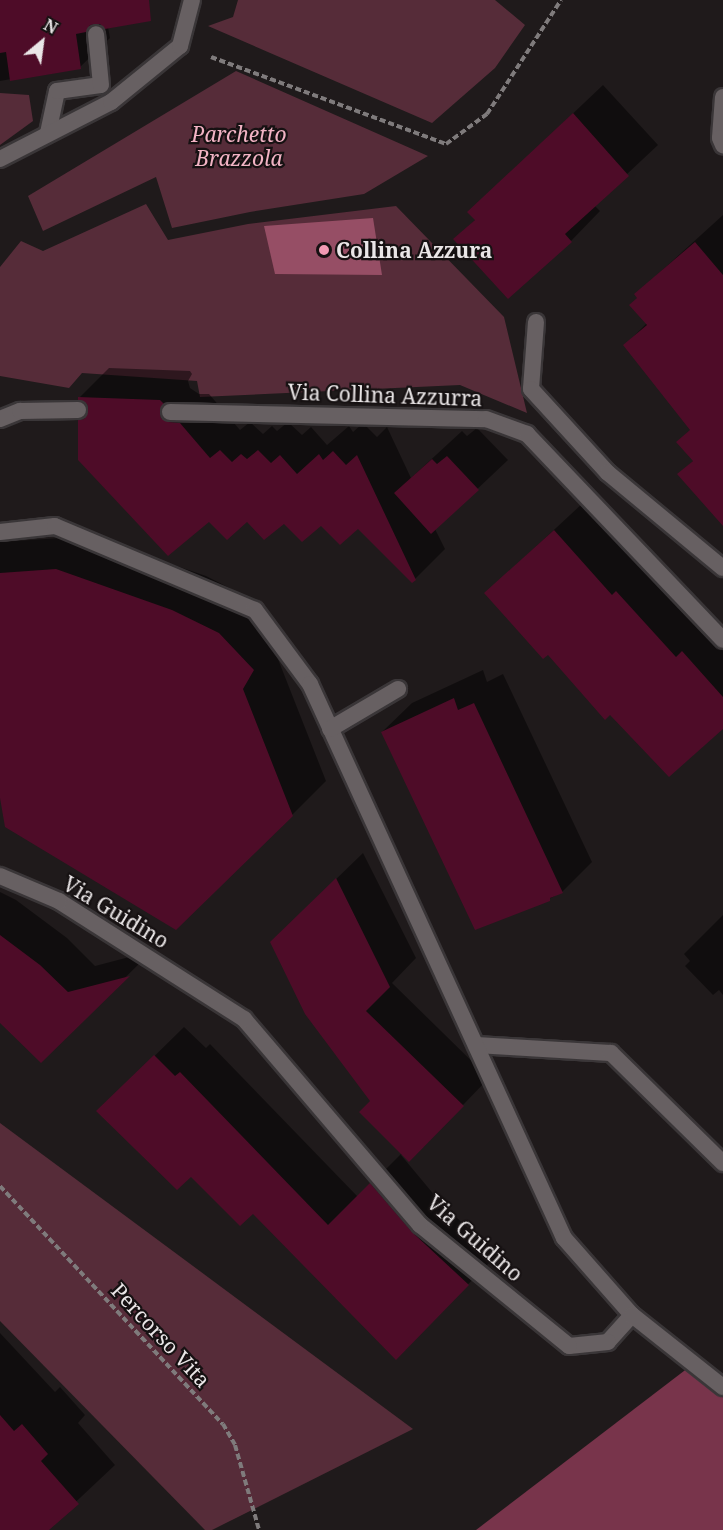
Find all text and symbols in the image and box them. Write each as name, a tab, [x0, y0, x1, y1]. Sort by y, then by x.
north arrow	[12, 12, 72, 72]
text: N	[40, 14, 62, 39]
park label: Parchetto Brazzola	[191, 121, 287, 171]
place label: Collina Azzura	[336, 237, 492, 263]
marker: Collina Azzura	[317, 243, 331, 257]
street label: Via Collina Azzurra	[287, 379, 483, 411]
street label: Via Guidino	[59, 871, 173, 953]
street label: Via Guidino	[422, 1190, 528, 1286]
street label: Percorso Vita	[106, 1278, 216, 1392]

